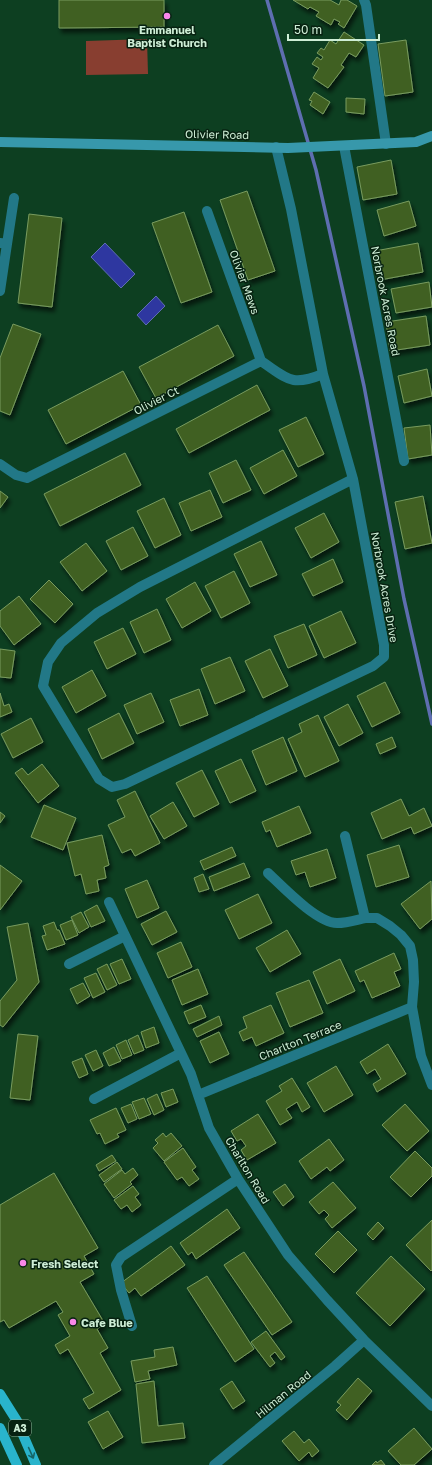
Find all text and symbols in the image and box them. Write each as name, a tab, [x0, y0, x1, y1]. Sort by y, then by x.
marker: Emmanuel Baptist Church	[162, 11, 172, 21]
scale bar	[288, 16, 379, 42]
text: 50 m	[294, 22, 322, 37]
place label: Emmanuel Baptist Church	[127, 23, 207, 49]
street label: Olivier Road	[185, 127, 249, 141]
street label: Norbrook Acres Road	[369, 245, 403, 357]
street label: Olivier Mews	[227, 248, 263, 316]
street label: Olivier Ct	[131, 383, 181, 417]
street label: Norbrook Acres Drive	[369, 531, 401, 643]
street label: Charlton Terrace	[257, 1018, 343, 1062]
street label: Charlton Road	[223, 1134, 273, 1206]
place label: Fresh Select	[31, 1257, 99, 1270]
marker: Fresh Select	[18, 1258, 28, 1268]
place label: Cafe Blue	[81, 1316, 133, 1329]
marker: Cafe Blue	[68, 1317, 78, 1327]
street label: Hilman Road	[253, 1368, 313, 1420]
road number: A3	[9, 1420, 31, 1436]
one-way arrow	[28, 1446, 35, 1458]

